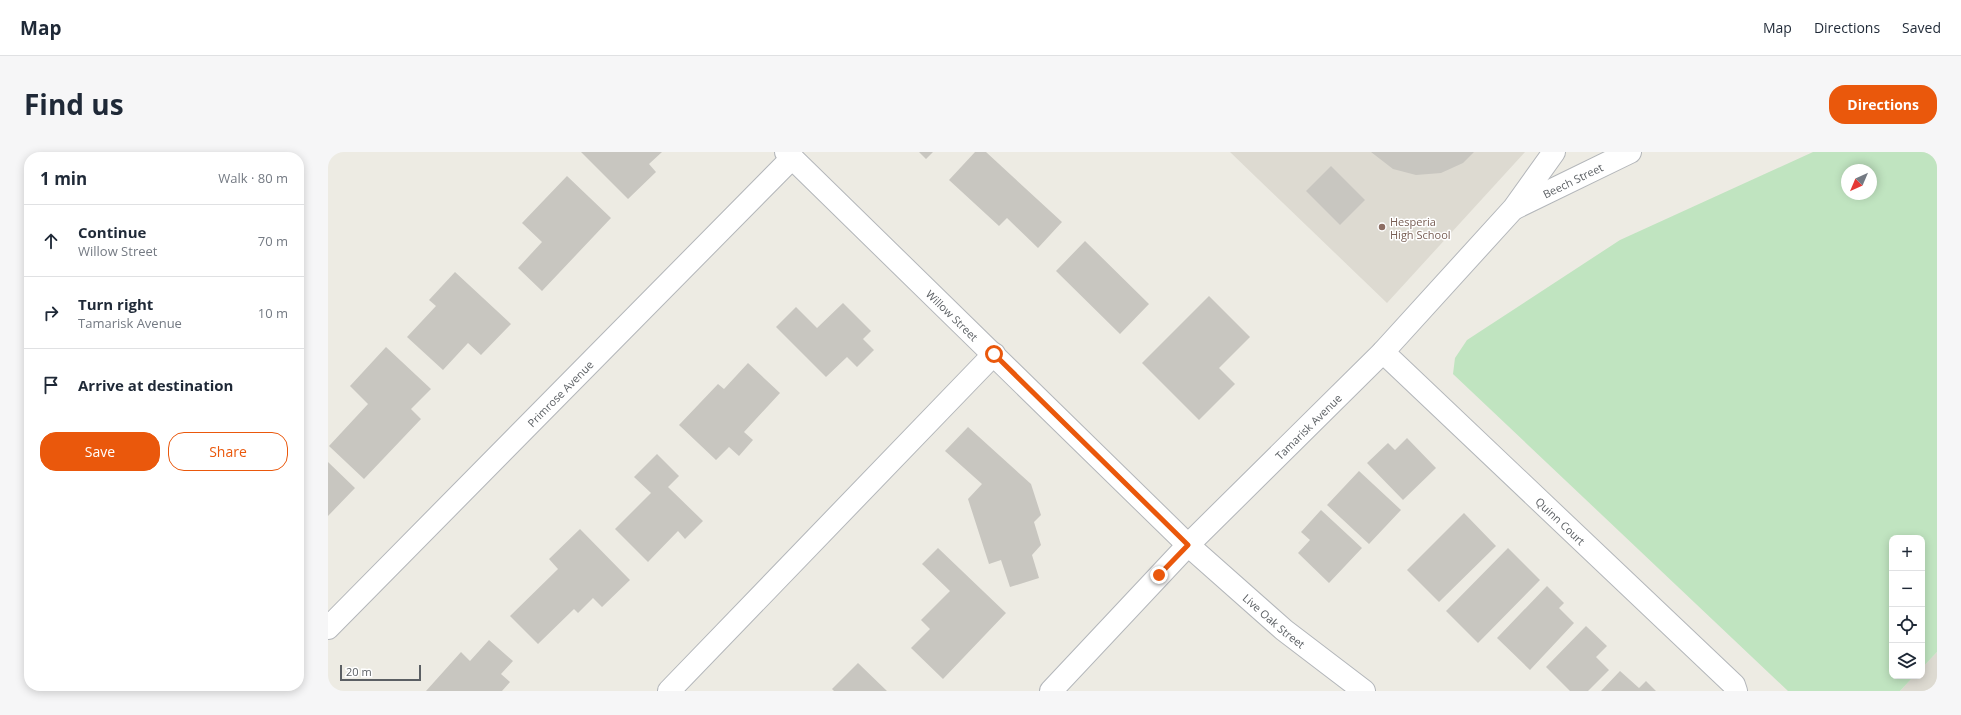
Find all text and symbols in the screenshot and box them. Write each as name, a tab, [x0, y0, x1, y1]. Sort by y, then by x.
text: Map	[20, 15, 61, 41]
text: Map	[1763, 18, 1792, 37]
text: Directions	[1814, 18, 1880, 37]
text: Saved	[1902, 18, 1941, 37]
text: Find us	[24, 85, 124, 123]
button: Directions	[1829, 85, 1937, 124]
street label: Beech Street	[1540, 159, 1605, 201]
north arrow	[1841, 164, 1877, 200]
text: 1 min	[40, 167, 87, 190]
text: Walk · 80 m	[218, 169, 288, 187]
place label: Hesperia High School	[1390, 214, 1451, 242]
text: Continue	[78, 222, 146, 242]
marker: Hesperia High School	[1377, 222, 1387, 232]
icon: ahead	[40, 230, 62, 252]
text: 70 m	[258, 232, 288, 250]
text: Willow Street	[78, 242, 157, 260]
street label: Willow Street	[923, 286, 982, 344]
text: Turn right	[78, 294, 153, 314]
icon: right	[40, 302, 62, 324]
text: 10 m	[258, 304, 288, 322]
text: Tamarisk Avenue	[78, 314, 182, 332]
route start	[985, 345, 1003, 363]
street label: Primrose Avenue	[524, 357, 596, 430]
icon: arrive	[40, 374, 62, 396]
text: Arrive at destination	[78, 375, 233, 395]
street label: Tamarisk Avenue	[1271, 390, 1345, 463]
button: Save	[40, 432, 160, 471]
button: Share	[168, 432, 288, 471]
street label: Quinn Court	[1533, 493, 1589, 548]
map controls	[1889, 535, 1925, 679]
button: +	[1889, 535, 1925, 571]
route end	[1150, 566, 1168, 584]
button: −	[1889, 571, 1925, 607]
street label: Live Oak Street	[1240, 590, 1309, 651]
button: locate	[1889, 607, 1925, 643]
button: layers	[1889, 643, 1925, 679]
scale bar	[340, 663, 421, 682]
text: 20 m	[346, 664, 372, 679]

